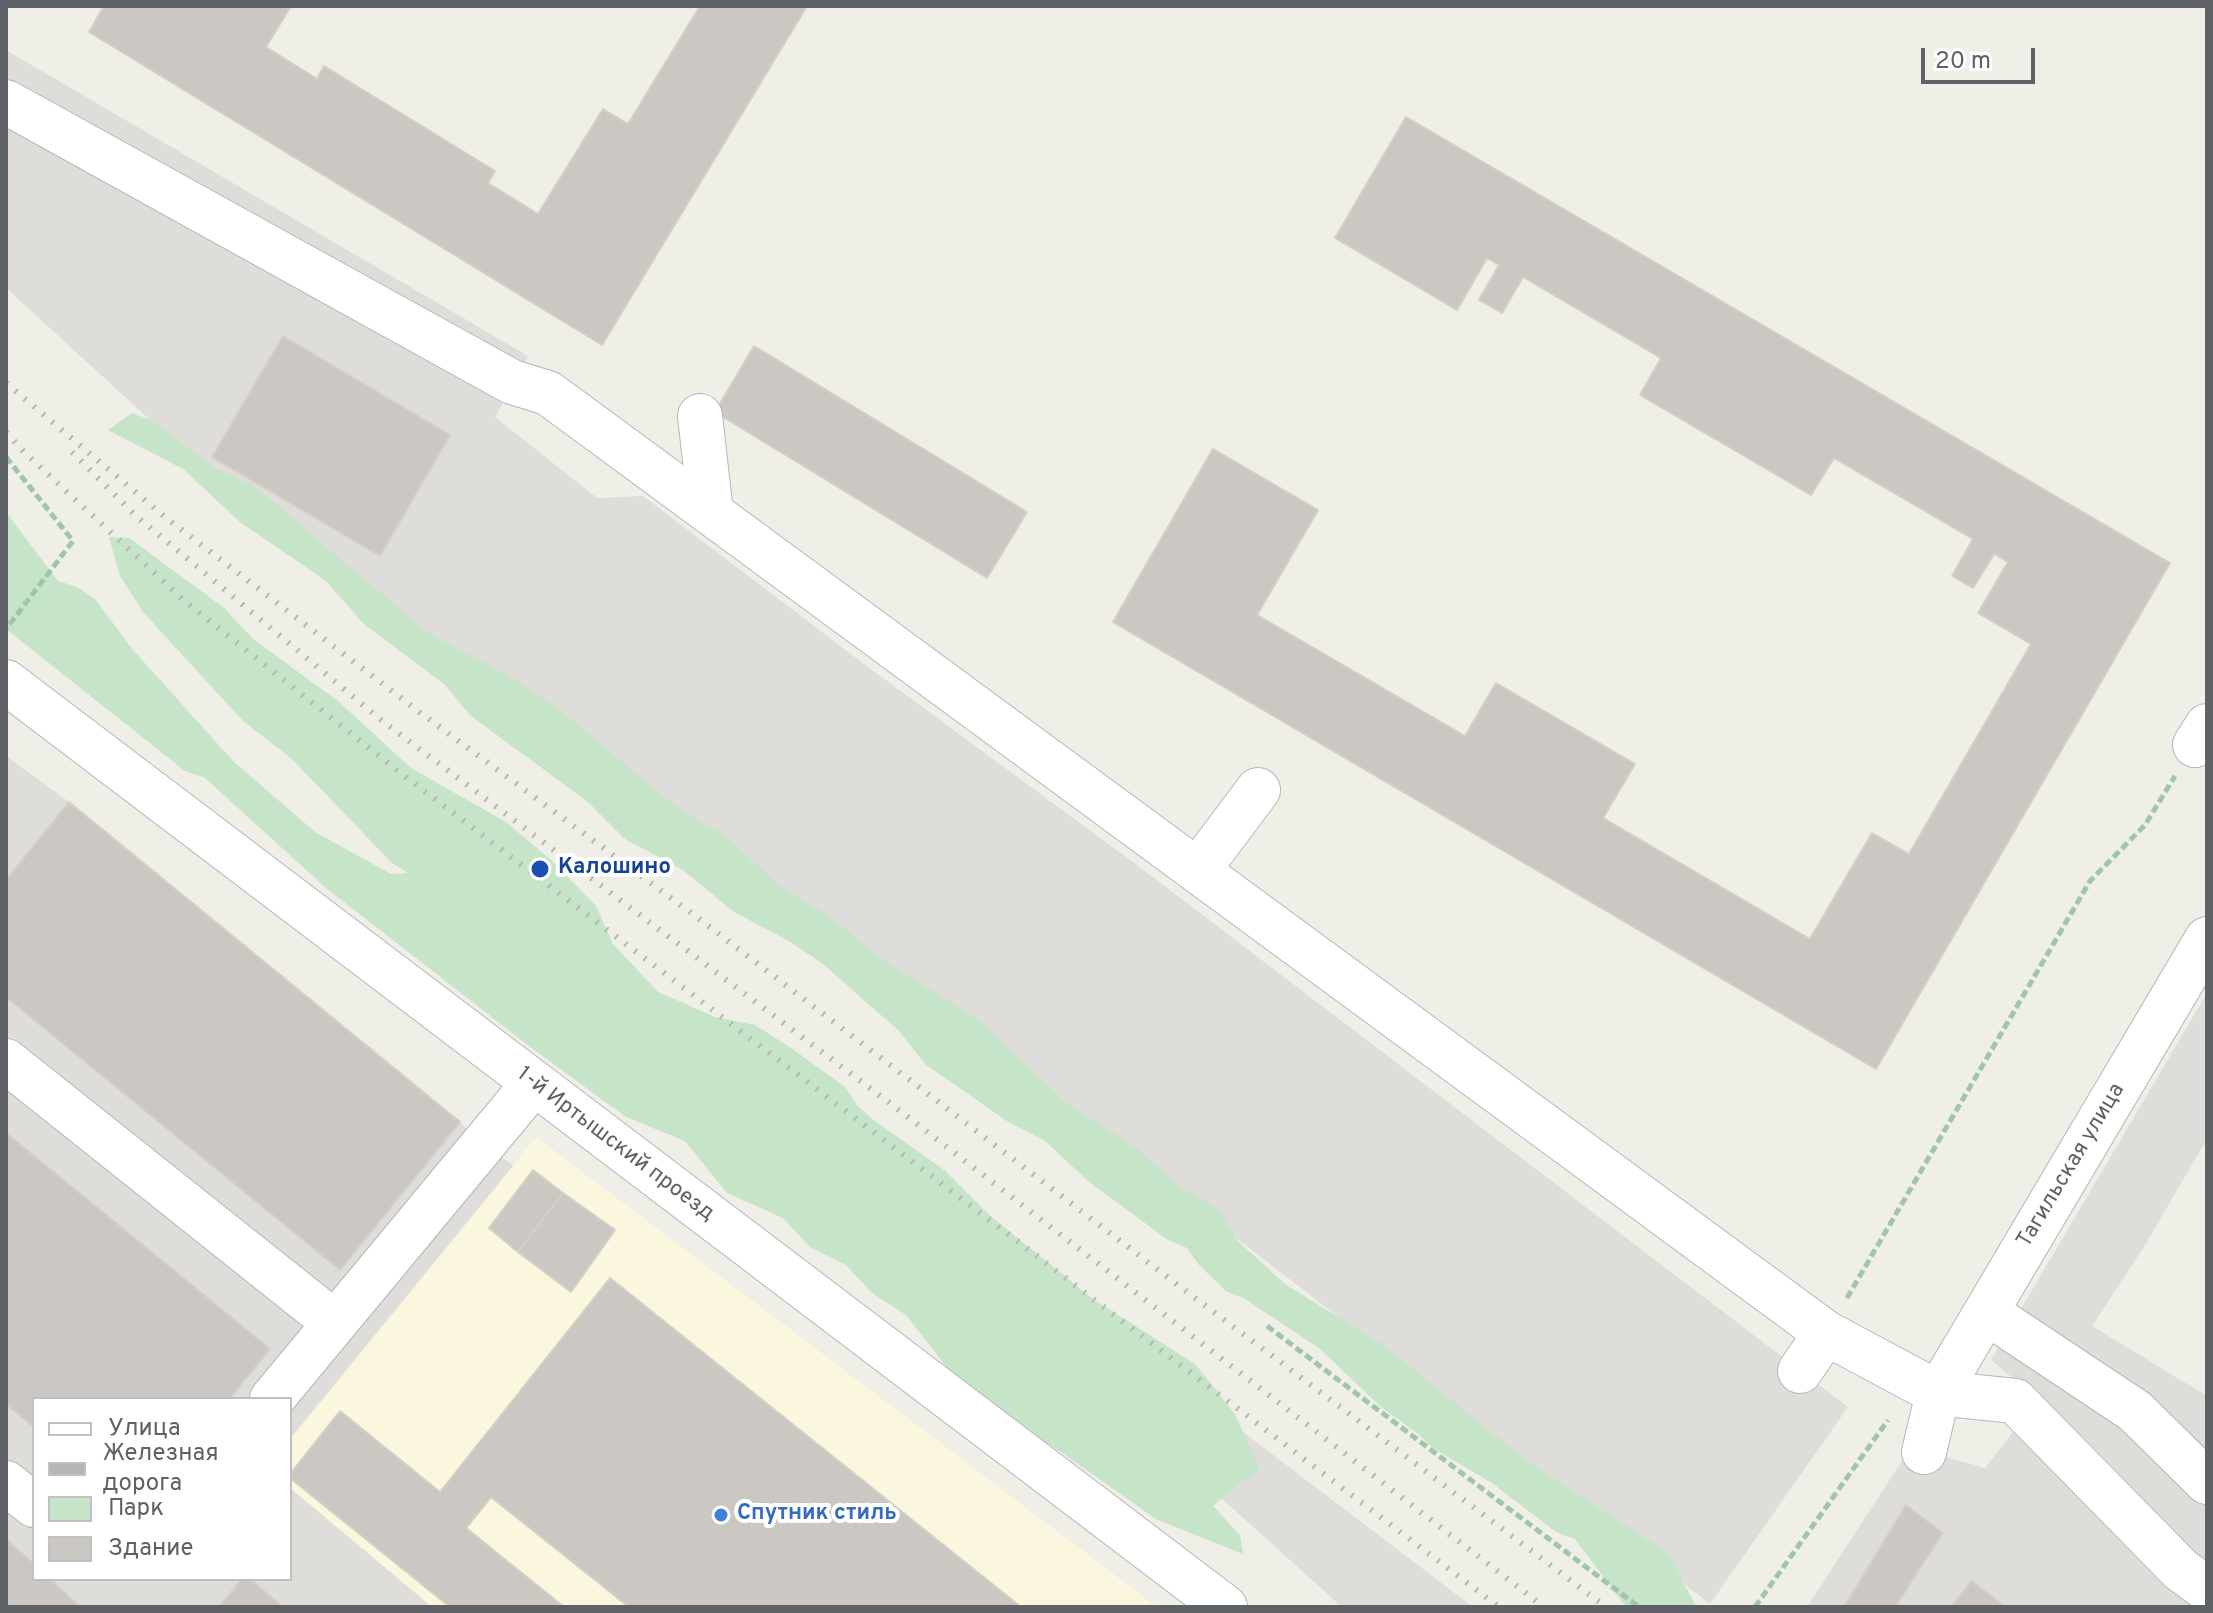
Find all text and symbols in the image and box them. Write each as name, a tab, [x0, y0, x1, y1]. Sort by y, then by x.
scale bar	[1925, 32, 2039, 82]
text: 20 m	[1935, 47, 1991, 77]
place label: Калошино	[558, 856, 671, 882]
marker: Калошино	[529, 858, 551, 880]
street label: 1-й Иртышский проезд	[511, 1062, 719, 1228]
street label: Тагильская улица	[2013, 1079, 2131, 1253]
legend	[32, 1397, 292, 1581]
text: Улица	[108, 1414, 181, 1444]
text: Железная дорога	[102, 1439, 219, 1499]
text: Парк	[108, 1494, 164, 1524]
place label: Спутник стиль	[737, 1502, 897, 1528]
marker: Спутник стиль	[712, 1506, 730, 1524]
text: Здание	[108, 1534, 194, 1564]

